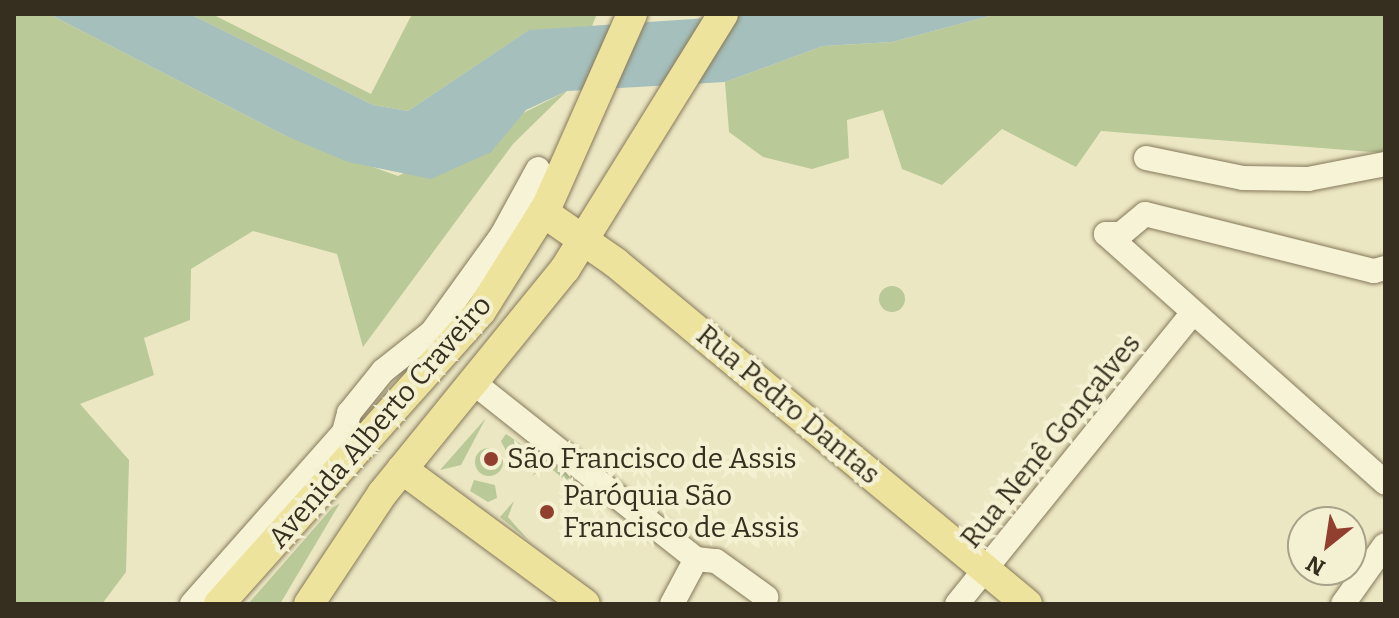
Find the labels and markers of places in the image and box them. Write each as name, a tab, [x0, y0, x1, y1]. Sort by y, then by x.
place label: São Francisco de Assis	[507, 442, 797, 476]
marker: São Francisco de Assis	[482, 450, 500, 468]
place label: Paróquia São Francisco de Assis	[563, 479, 799, 545]
marker: Paróquia São Francisco de Assis	[538, 503, 556, 521]

